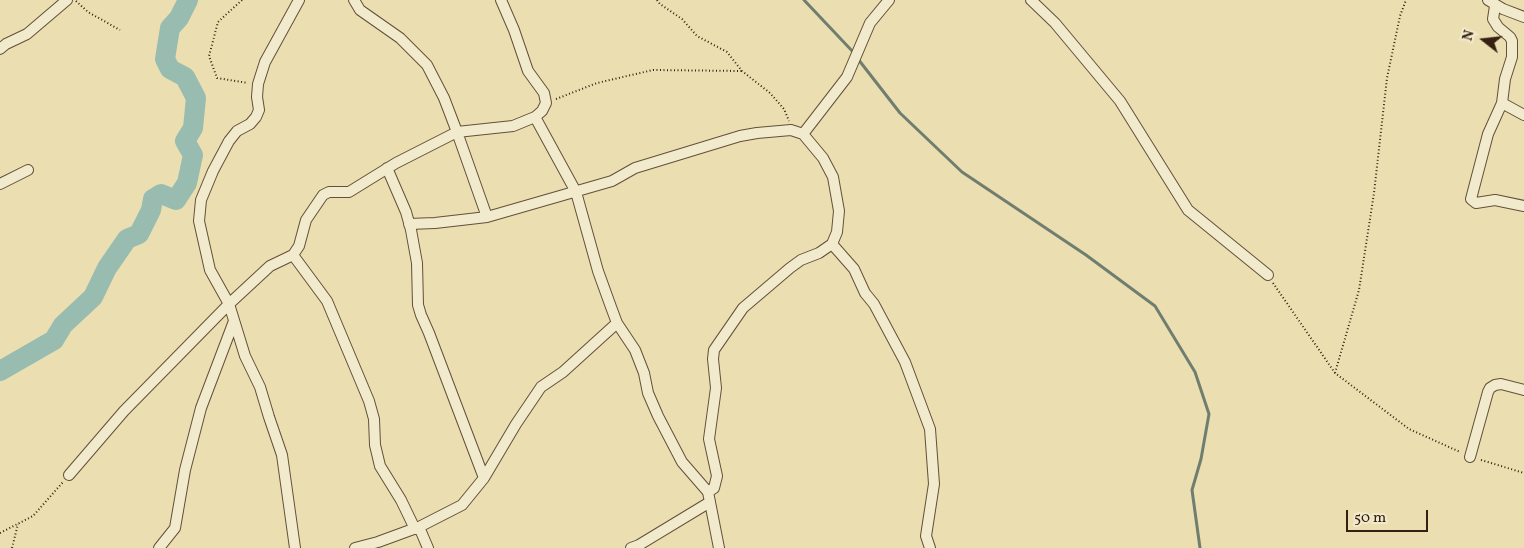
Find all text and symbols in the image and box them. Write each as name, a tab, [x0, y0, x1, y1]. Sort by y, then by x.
north arrow	[1459, 15, 1509, 65]
text: N	[1459, 28, 1480, 43]
scale bar	[1349, 500, 1432, 532]
text: 50 m	[1354, 508, 1386, 529]

